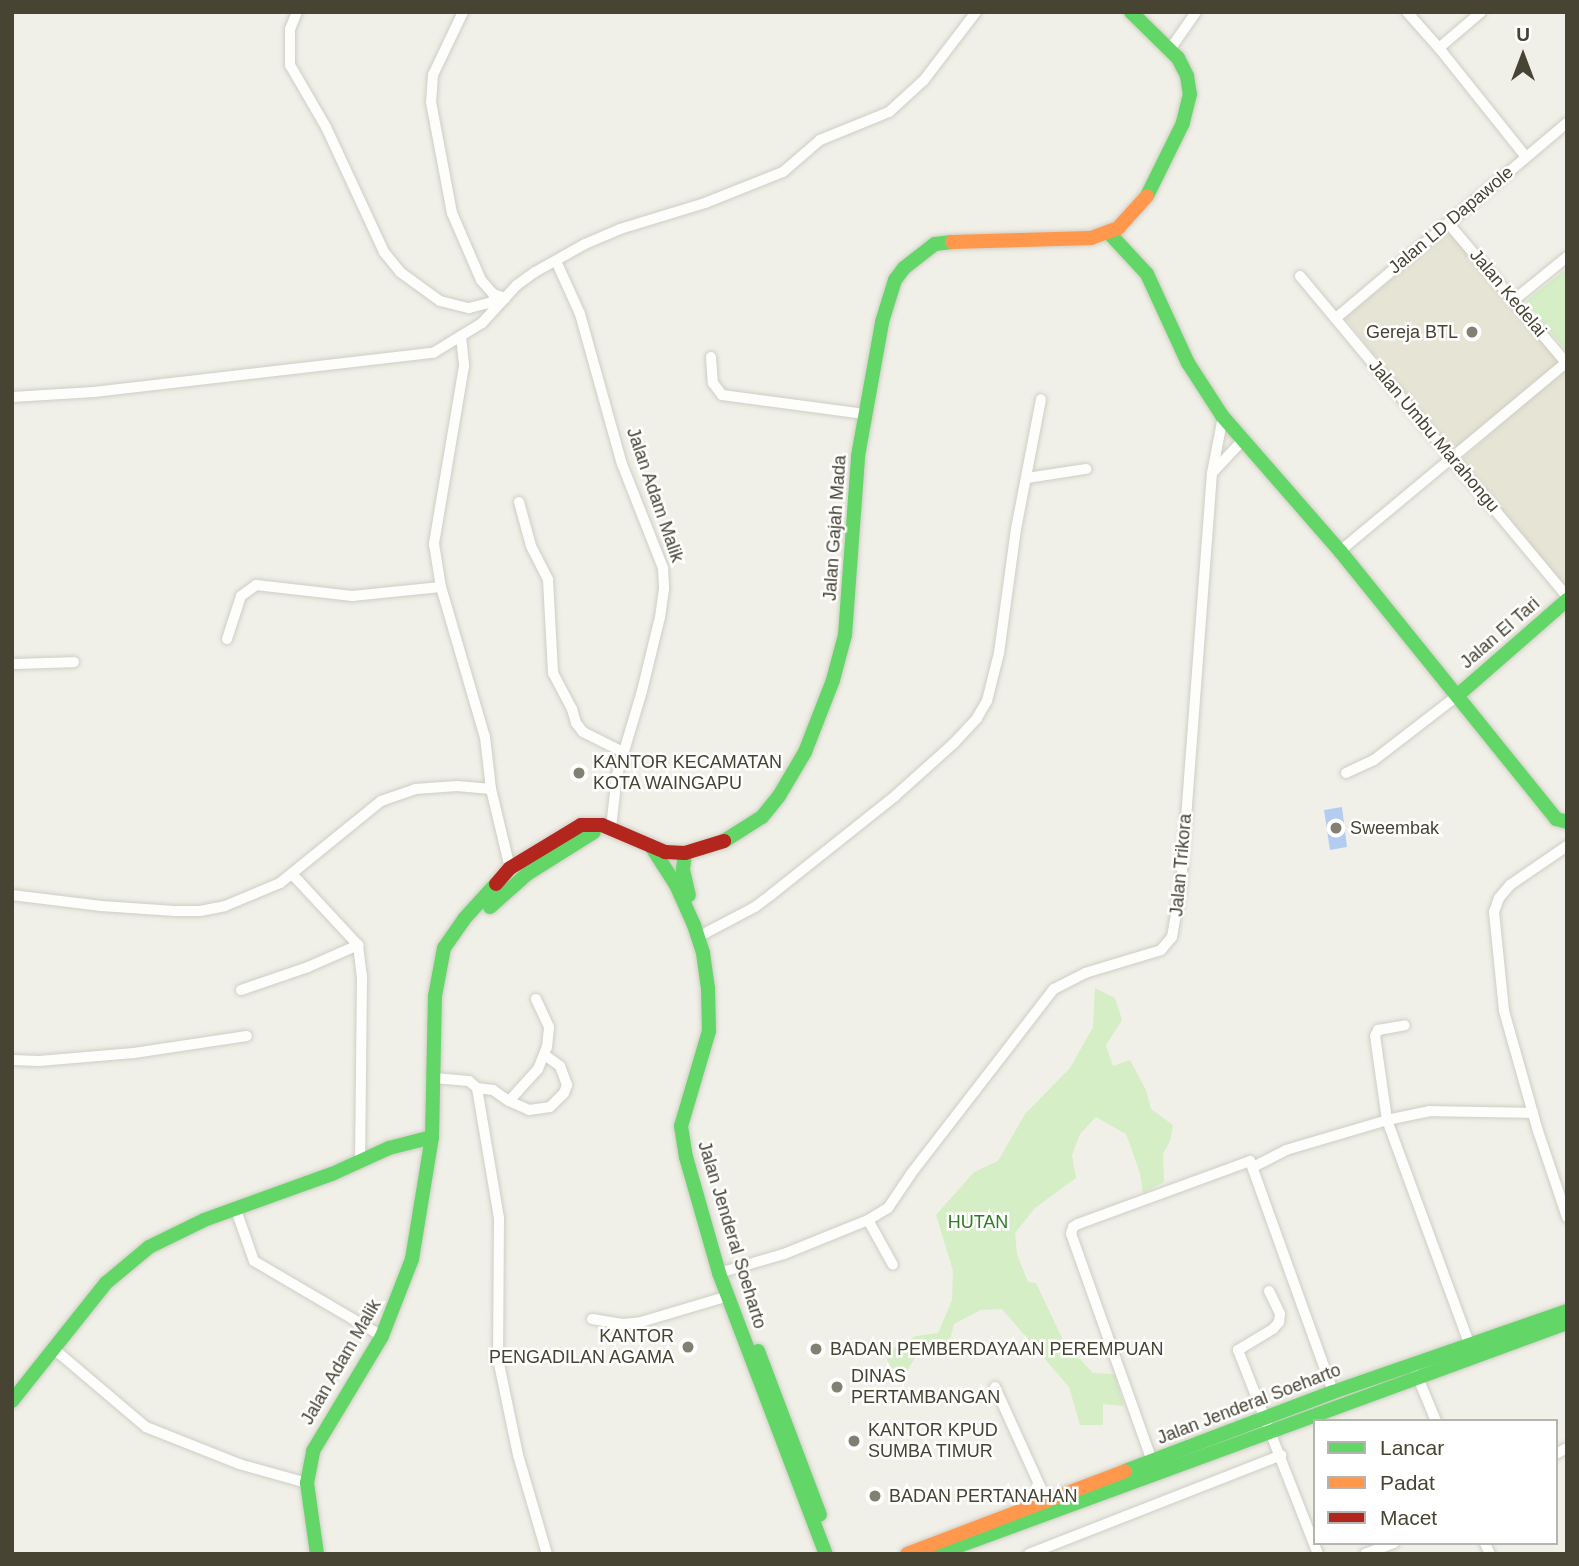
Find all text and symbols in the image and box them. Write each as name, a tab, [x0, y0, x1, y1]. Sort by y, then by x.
north arrow	[1488, 21, 1558, 91]
text: U	[1516, 24, 1530, 45]
street label: Jalan LD Dapawole	[1384, 162, 1518, 278]
street label: Jalan Kedelai	[1465, 245, 1551, 341]
place label: Gereja BTL	[1366, 321, 1458, 343]
marker: Gereja BTL	[1464, 324, 1480, 340]
street label: Jalan Umbu Marahongu	[1364, 355, 1504, 517]
street label: Jalan Adam Malik	[622, 424, 688, 566]
street label: Jalan Gajah Mada	[819, 454, 851, 602]
street label: Jalan El Tari	[1456, 593, 1544, 673]
place label: KANTOR KECAMATAN KOTA WAINGAPU	[593, 752, 782, 794]
marker: KANTOR KECAMATAN KOTA WAINGAPU	[571, 765, 587, 781]
street label: Jalan Trikora	[1166, 813, 1196, 917]
place label: Sweembak	[1350, 817, 1439, 839]
marker: Sweembak	[1328, 820, 1344, 836]
street label: Jalan Jenderal Soeharto	[693, 1139, 771, 1331]
park label: HUTAN	[948, 1211, 1008, 1233]
street label: Jalan Adam Malik	[296, 1295, 386, 1429]
place label: KANTOR PENGADILAN AGAMA	[488, 1326, 674, 1368]
place label: BADAN PEMBERDAYAAN PEREMPUAN	[830, 1338, 1163, 1360]
marker: KANTOR PENGADILAN AGAMA	[680, 1339, 696, 1355]
marker: BADAN PEMBERDAYAAN PEREMPUAN	[808, 1341, 824, 1357]
street label: Jalan Jenderal Soeharto	[1154, 1359, 1344, 1449]
place label: DINAS PERTAMBANGAN	[851, 1366, 1000, 1408]
marker: DINAS PERTAMBANGAN	[829, 1379, 845, 1395]
legend	[1313, 1419, 1558, 1545]
place label: KANTOR KPUD SUMBA TIMUR	[868, 1420, 998, 1462]
marker: KANTOR KPUD SUMBA TIMUR	[846, 1433, 862, 1449]
text: Lancar	[1380, 1436, 1444, 1459]
text: Padat	[1380, 1471, 1435, 1494]
place label: BADAN PERTANAHAN	[889, 1485, 1077, 1507]
marker: BADAN PERTANAHAN	[867, 1488, 883, 1504]
text: Macet	[1380, 1506, 1437, 1529]

